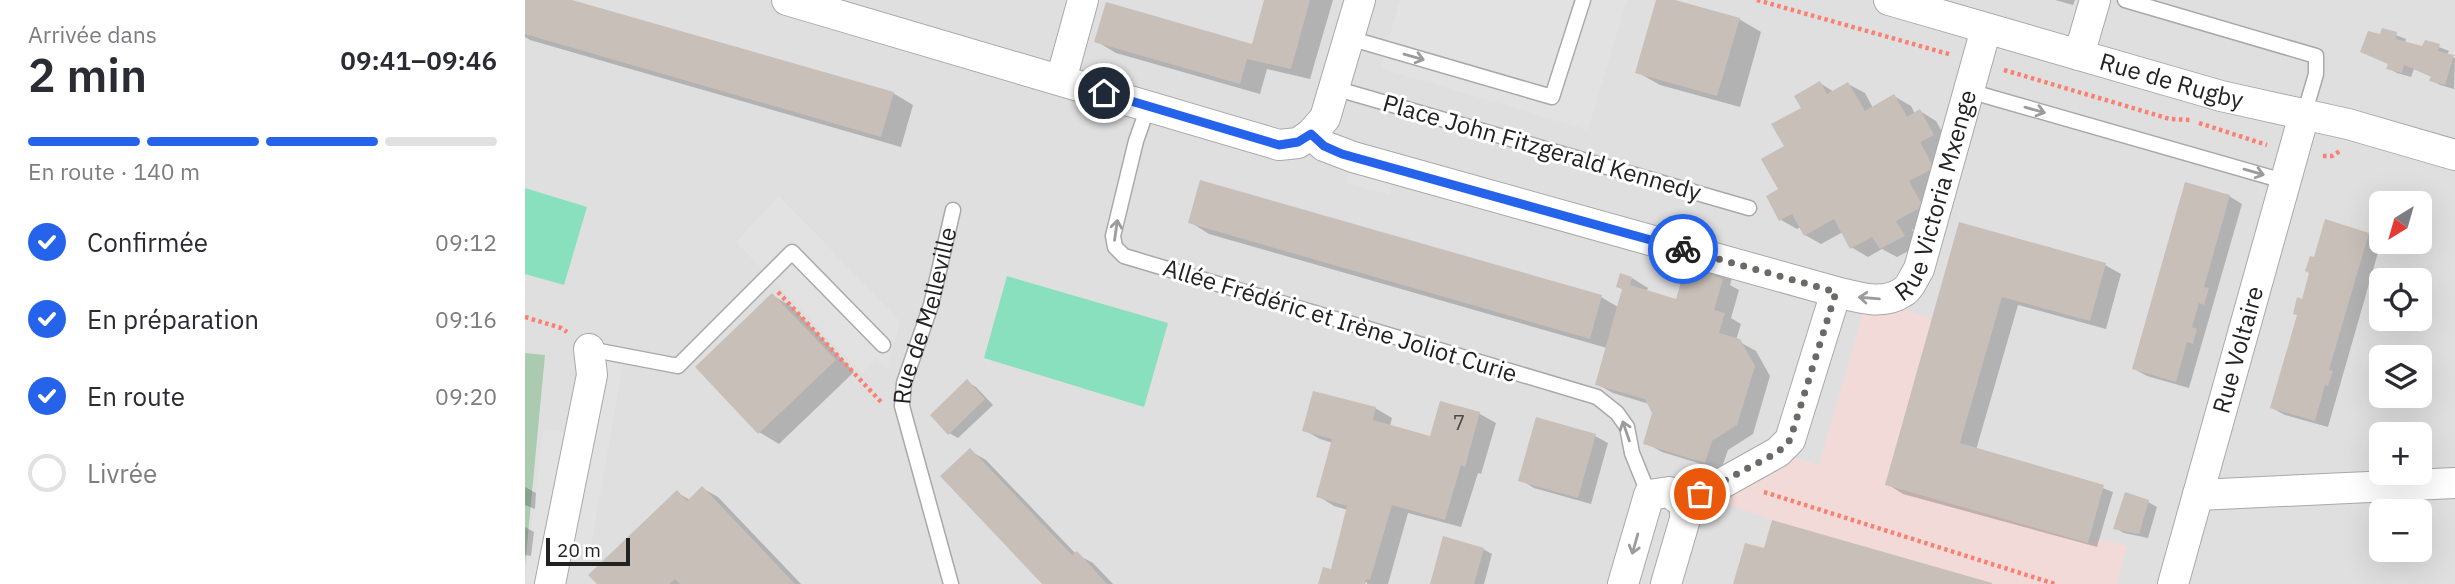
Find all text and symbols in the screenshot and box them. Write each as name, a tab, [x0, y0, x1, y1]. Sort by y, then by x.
text: Arrivée dans	[28, 19, 157, 49]
text: 09:41–09:46	[340, 43, 497, 77]
text: 2 min	[28, 45, 147, 105]
street label: Rue de Rugby	[2096, 45, 2247, 115]
one-way arrow	[1403, 51, 1425, 64]
pin	[1074, 63, 1134, 123]
icon: home	[1085, 74, 1123, 112]
street label: Place John Fitzgerald Kennedy	[1379, 86, 1705, 208]
street label: Rue Victoria Mxenge	[1888, 86, 1983, 308]
one-way arrow	[2024, 104, 2046, 117]
text: En route · 140 m	[28, 156, 200, 186]
one-way arrow	[2242, 166, 2264, 179]
north arrow	[2369, 191, 2433, 254]
map controls	[2369, 191, 2432, 562]
courier	[1648, 214, 1718, 284]
one-way arrow	[1109, 220, 1122, 242]
icon: check	[28, 223, 66, 261]
street label: Rue de Melleville	[885, 224, 964, 406]
text: Confirmée	[87, 225, 208, 259]
text: 09:12	[435, 227, 497, 257]
icon: bike	[1664, 230, 1702, 268]
street label: Allée Frédéric et Irène Joliot Curie	[1160, 251, 1521, 389]
button: locate	[2369, 268, 2432, 331]
street label: Rue Voltaire	[2204, 282, 2270, 417]
one-way arrow	[1858, 291, 1881, 304]
icon: check	[28, 300, 66, 338]
text: En préparation	[87, 302, 259, 336]
text: 09:16	[435, 304, 497, 334]
button: layers	[2369, 345, 2432, 408]
icon: check	[28, 377, 66, 415]
text: En route	[87, 379, 185, 413]
text: 09:20	[435, 381, 497, 411]
house number: 7	[1453, 408, 1465, 436]
one-way arrow	[1619, 421, 1631, 443]
button: +	[2369, 422, 2432, 485]
text: Livrée	[87, 456, 157, 490]
pin	[1670, 464, 1730, 524]
icon: bag	[1681, 475, 1719, 513]
button: −	[2369, 499, 2432, 562]
one-way arrow	[1627, 533, 1640, 555]
scale bar	[546, 535, 630, 567]
text: 20 m	[557, 538, 601, 562]

